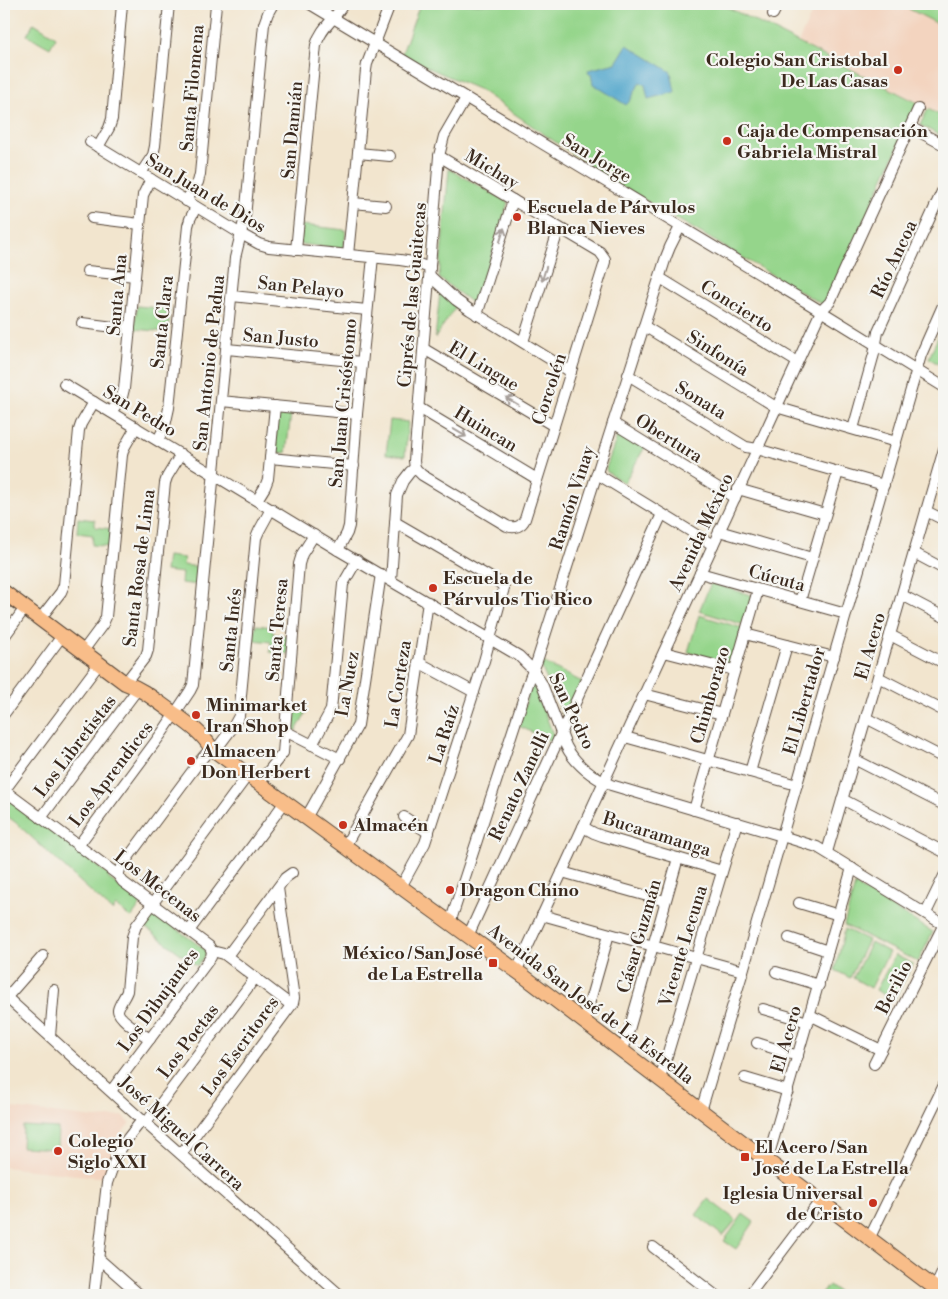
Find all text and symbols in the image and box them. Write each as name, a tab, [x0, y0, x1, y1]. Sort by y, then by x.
street label: Santa Filomena	[175, 23, 210, 152]
place label: Colegio San Cristobal De Las Casas	[706, 49, 888, 93]
marker: Colegio San Cristobal De Las Casas	[892, 64, 904, 76]
street label: San Damián	[277, 80, 308, 180]
place label: Caja de Compensación Gabriela Mistral	[737, 120, 928, 164]
street label: San Jorge	[558, 129, 636, 188]
marker: Caja de Compensación Gabriela Mistral	[721, 135, 733, 147]
street label: Michay	[460, 144, 523, 195]
street label: San Juan de Dios	[141, 148, 270, 238]
place label: Escuela de Párvulos Blanca Nieves	[527, 196, 695, 240]
street label: Ciprés de las Guaitecas	[393, 201, 432, 389]
marker: Escuela de Párvulos Blanca Nieves	[511, 211, 523, 223]
street label: Río Ancoa	[866, 216, 923, 302]
one-way arrow	[498, 228, 507, 243]
street label: Santa Ana	[102, 252, 133, 337]
one-way arrow	[539, 266, 548, 282]
street label: San Pelayo	[257, 272, 345, 303]
street label: San Antonio de Padua	[189, 273, 230, 452]
street label: Santa Clara	[146, 274, 179, 370]
street label: Concierto	[696, 275, 778, 338]
street label: San Juan Crisóstomo	[325, 317, 362, 489]
street label: San Justo	[242, 324, 320, 353]
street label: Sinfonía	[682, 325, 754, 382]
street label: El Lingue	[444, 336, 523, 397]
street label: Corcolén	[527, 350, 572, 428]
street label: Sonata	[671, 376, 731, 425]
street label: San Pedro	[99, 380, 181, 442]
one-way arrow	[506, 396, 520, 406]
street label: Huincan	[450, 401, 522, 458]
street label: Obertura	[631, 409, 707, 469]
one-way arrow	[453, 428, 467, 438]
street label: Ramón Vinay	[545, 443, 600, 553]
street label: Avenida México	[664, 469, 739, 596]
street label: Santa Rosa de Lima	[118, 487, 161, 648]
street label: Cúcuta	[746, 560, 809, 597]
place label: Escuela de Párvulos Tio Rico	[443, 567, 593, 611]
street label: Santa Teresa	[262, 577, 294, 683]
marker: Escuela de Párvulos Tio Rico	[427, 582, 439, 594]
street label: Santa Inés	[216, 587, 247, 673]
street label: El Acero	[850, 610, 891, 683]
street label: La Corteza	[380, 638, 417, 730]
street label: Chimborazo	[686, 644, 735, 747]
street label: El Libertador	[778, 644, 831, 758]
street label: La Nuez	[330, 650, 365, 719]
street label: San Pedro	[543, 669, 600, 753]
street label: Los Libretistas	[29, 690, 121, 802]
place label: Minimarket Iran Shop	[206, 694, 308, 738]
street label: La Raíz	[424, 701, 465, 767]
marker: Minimarket Iran Shop	[190, 709, 202, 721]
street label: Los Aprendices	[64, 717, 159, 832]
street label: Renato Zanelli	[484, 728, 555, 845]
place label: Almacen Don Herbert	[200, 740, 311, 784]
marker: Almacen Don Herbert	[185, 755, 197, 767]
street label: Bucaramanga	[599, 807, 715, 862]
place label: Almacén	[352, 814, 428, 837]
marker: Almacén	[337, 819, 349, 831]
street label: Los Mecenas	[109, 845, 206, 928]
street label: Cásar Guzmán	[612, 876, 667, 996]
place label: Dragon Chino	[460, 879, 579, 902]
street label: Vicente Lecuna	[654, 882, 713, 1011]
marker: Dragon Chino	[444, 884, 456, 896]
street label: Avenida San José de La Estrella	[482, 919, 699, 1090]
place label: México / San José de La Estrella	[343, 942, 483, 986]
street label: Los Dibujantes	[113, 944, 204, 1057]
marker: México / San José de La Estrella	[487, 957, 499, 969]
street label: Berilio	[871, 957, 918, 1019]
street label: Los Escritores	[196, 992, 284, 1101]
street label: Los Poetas	[153, 999, 224, 1083]
street label: El Acero	[766, 1003, 807, 1076]
street label: José Miguel Carrera	[113, 1070, 250, 1196]
place label: Colegio Siglo XXI	[68, 1130, 146, 1174]
place label: El Acero / San José de La Estrella	[752, 1136, 909, 1180]
marker: Colegio Siglo XXI	[52, 1145, 64, 1157]
marker: El Acero / San José de La Estrella	[739, 1151, 751, 1163]
place label: Iglesia Universal de Cristo	[723, 1182, 863, 1226]
marker: Iglesia Universal de Cristo	[867, 1197, 879, 1209]

